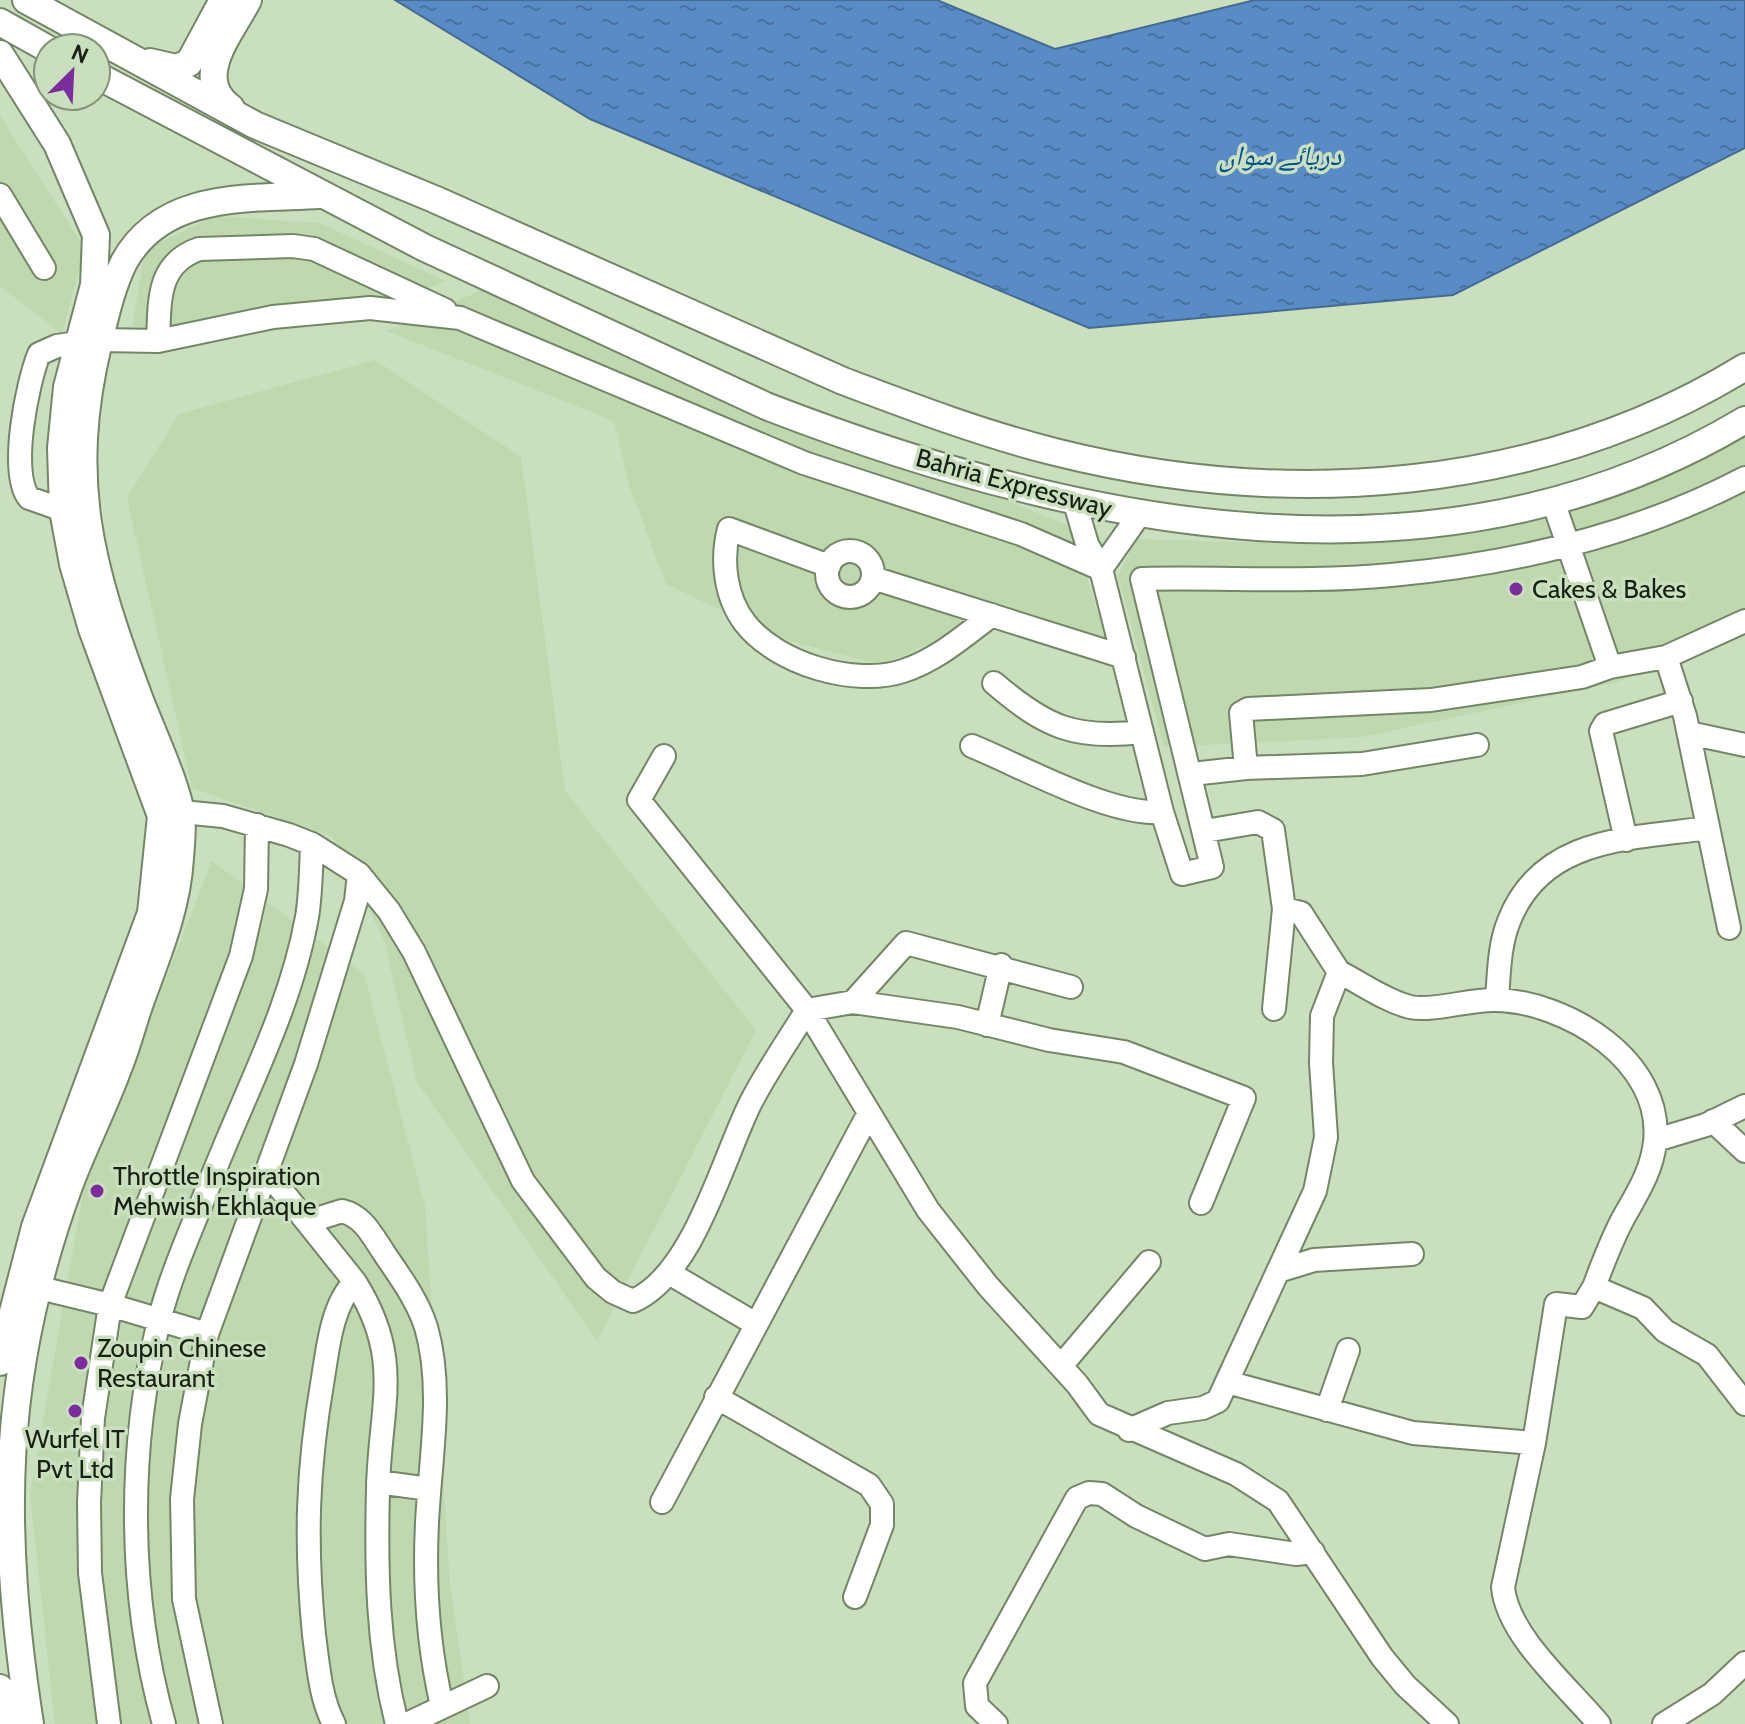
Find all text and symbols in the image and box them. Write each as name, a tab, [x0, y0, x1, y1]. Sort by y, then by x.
north arrow	[32, 32, 112, 112]
text: N	[67, 39, 93, 70]
water label: دریائے سواں	[1219, 138, 1342, 173]
street label: Bahria Expressway	[912, 441, 1116, 525]
place label: Cakes & Bakes	[1532, 573, 1687, 605]
marker: Cakes & Bakes	[1507, 580, 1525, 598]
place label: Throttle Inspiration Mehwish Ekhlaque	[113, 1160, 321, 1222]
marker: Throttle Inspiration Mehwish Ekhlaque	[88, 1182, 106, 1200]
place label: Zoupin Chinese Restaurant	[97, 1332, 266, 1394]
marker: Zoupin Chinese Restaurant	[72, 1354, 90, 1372]
marker: Wurfel IT Pvt Ltd	[66, 1402, 84, 1420]
place label: Wurfel IT Pvt Ltd	[25, 1423, 125, 1485]

